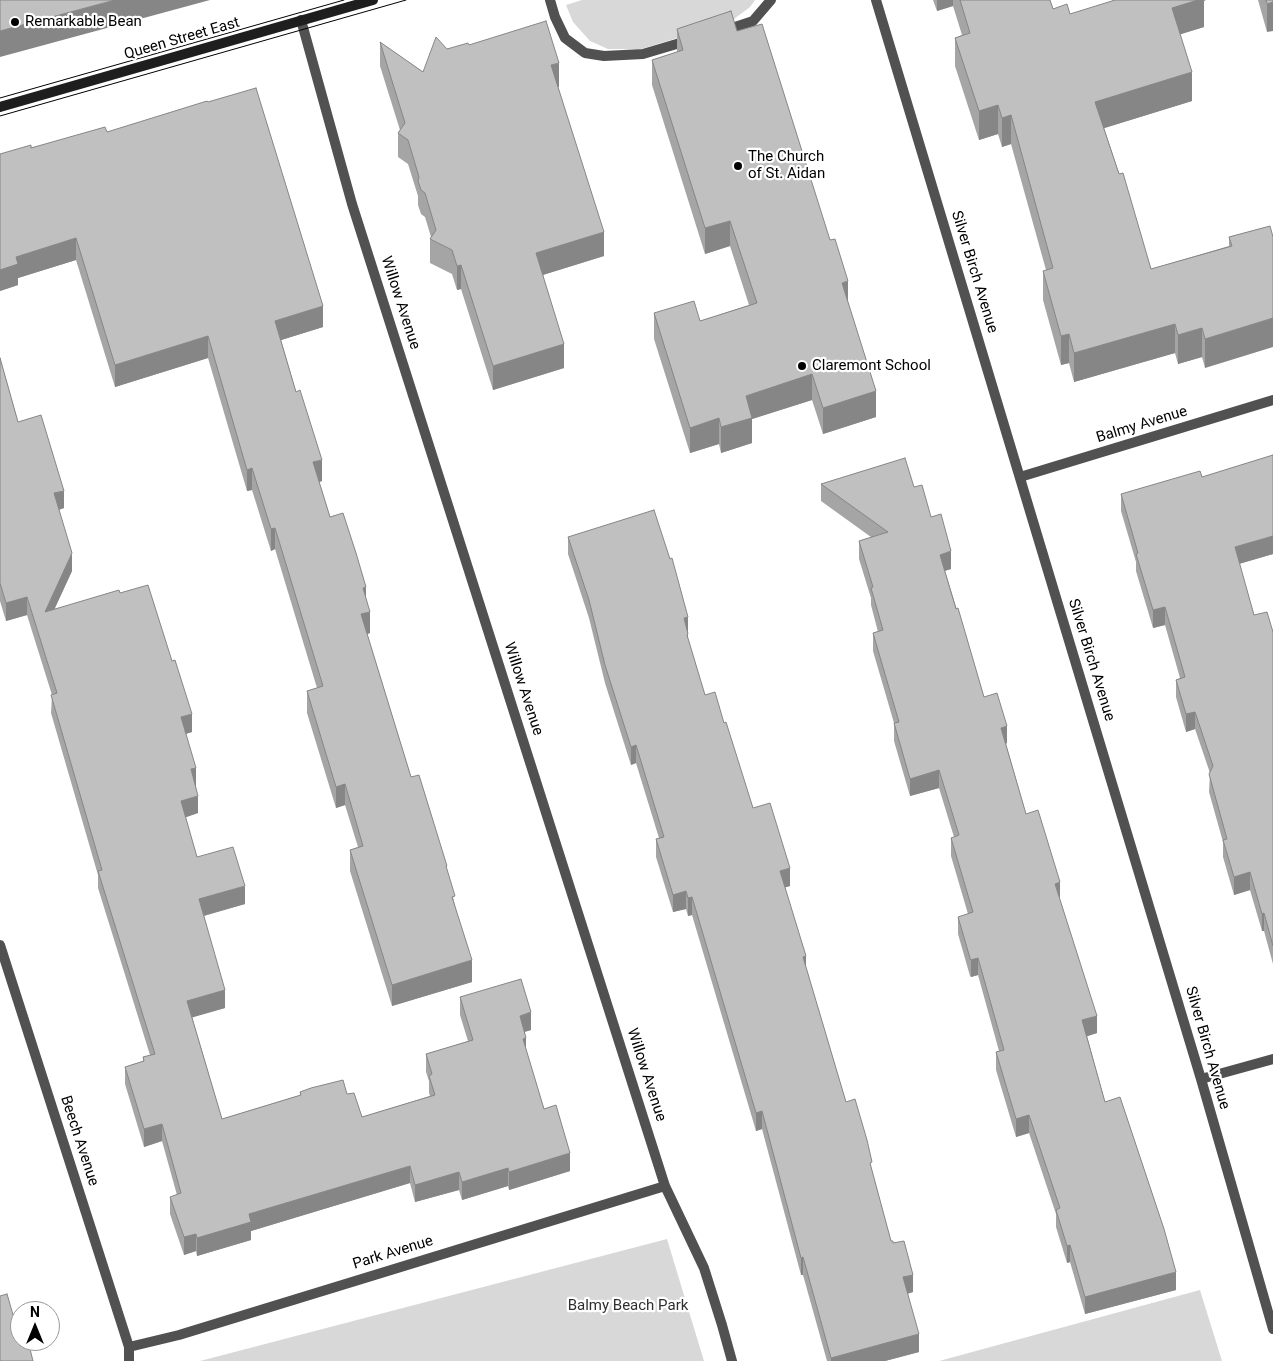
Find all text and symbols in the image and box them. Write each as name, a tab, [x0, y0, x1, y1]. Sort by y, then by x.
place label: Remarkable Bean	[25, 13, 142, 31]
street label: Queen Street East	[122, 14, 242, 64]
marker: Remarkable Bean	[9, 16, 21, 28]
place label: The Church of St. Aidan	[748, 148, 825, 183]
marker: The Church of St. Aidan	[732, 160, 744, 172]
street label: Silver Birch Avenue	[947, 209, 1001, 335]
street label: Willow Avenue	[376, 254, 424, 352]
place label: Claremont School	[812, 357, 931, 375]
marker: Claremont School	[796, 360, 808, 372]
street label: Balmy Avenue	[1094, 403, 1190, 447]
street label: Silver Birch Avenue	[1064, 597, 1118, 723]
street label: Willow Avenue	[499, 640, 547, 738]
street label: Silver Birch Avenue	[1181, 985, 1233, 1111]
street label: Willow Avenue	[622, 1026, 670, 1124]
street label: Beech Avenue	[56, 1093, 102, 1189]
street label: Park Avenue	[351, 1232, 435, 1274]
park label: Balmy Beach Park	[568, 1297, 688, 1315]
north arrow	[10, 1301, 60, 1351]
text: N	[30, 1304, 40, 1320]

